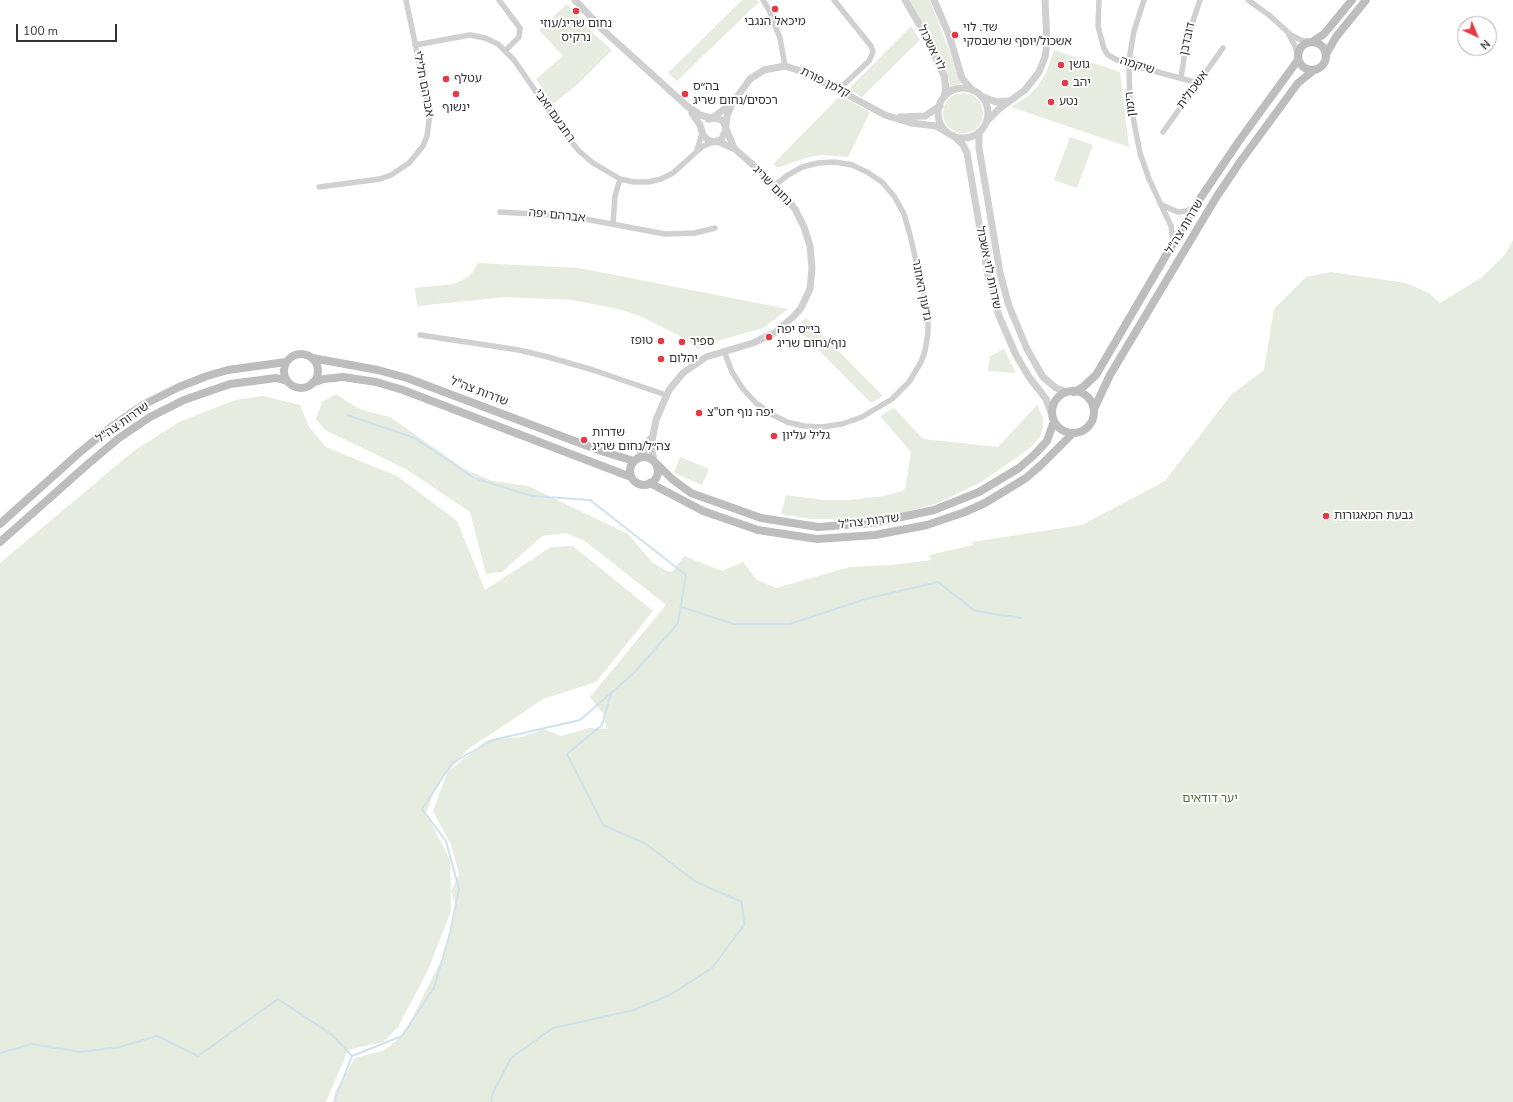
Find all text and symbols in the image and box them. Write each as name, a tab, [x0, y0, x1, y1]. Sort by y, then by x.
marker: מיכאל הנגבי	[770, 4, 780, 14]
marker: נחום שריג/עוזי נרקיס	[571, 6, 581, 16]
place label: מיכאל הנגבי	[744, 15, 806, 29]
scale bar	[18, 16, 119, 42]
north arrow	[1457, 16, 1497, 56]
place label: נחום שריג/עוזי נרקיס	[540, 17, 612, 45]
place label: שד. לוי אשכול/יוסף שרשבסקי	[963, 21, 1072, 49]
street label: דובדבן	[1177, 21, 1199, 57]
text: 100 m	[23, 23, 58, 39]
street label: לוי אשכול	[914, 23, 948, 73]
marker: שד. לוי אשכול/יוסף שרשבסקי	[950, 30, 960, 40]
text: N	[1477, 36, 1493, 53]
street label: אברהם חלילי	[410, 50, 436, 118]
street label: שיקמה	[1118, 54, 1156, 78]
place label: גושן	[1069, 58, 1090, 72]
marker: גושן	[1056, 60, 1066, 70]
street label: קלמן פורת	[798, 64, 852, 102]
street label: אשכולית	[1174, 68, 1212, 112]
place label: עטלף	[454, 72, 482, 86]
marker: עטלף	[441, 74, 451, 84]
place label: יהב	[1073, 76, 1091, 90]
marker: יהב	[1060, 78, 1070, 88]
place label: בה״ס רכסים/נחום שריג	[693, 80, 778, 108]
street label: רחבעם זאבי	[530, 87, 578, 145]
marker: ינשוף	[451, 89, 461, 99]
marker: בה״ס רכסים/נחום שריג	[680, 89, 690, 99]
street label: רימון	[1123, 91, 1139, 117]
place label: נטע	[1059, 95, 1078, 109]
marker: נטע	[1046, 97, 1056, 107]
place label: ינשוף	[442, 101, 470, 115]
street label: נחום שריג	[749, 163, 795, 209]
street label: שדרות צה"ל	[1163, 197, 1207, 257]
street label: אברהם יפה	[528, 206, 586, 226]
street label: שדרות לוי אשכול	[972, 225, 1004, 311]
street label: גדעון האוזנר	[908, 258, 934, 322]
place label: בי״ס יפה נוף/נחום שריג	[777, 323, 846, 351]
marker: בי״ס יפה נוף/נחום שריג	[764, 332, 774, 342]
place label: טופז	[631, 334, 653, 348]
place label: ספיר	[690, 335, 714, 349]
marker: טופז	[656, 336, 666, 346]
marker: ספיר	[677, 337, 687, 347]
place label: יהלום	[669, 352, 698, 366]
marker: יהלום	[656, 354, 666, 364]
street label: שדרות צה"ל	[448, 374, 510, 410]
street label: שדרות צה"ל	[94, 400, 152, 446]
place label: יפה נוף חט"צ	[707, 406, 774, 420]
marker: יפה נוף חט"צ	[694, 408, 704, 418]
place label: שדרות צה״ל/נחום שריג	[592, 426, 670, 454]
place label: גליל עליון	[782, 429, 830, 443]
marker: גליל עליון	[769, 431, 779, 441]
marker: שדרות צה״ל/נחום שריג	[579, 435, 589, 445]
place label: גבעת המאגורות	[1334, 509, 1413, 523]
street label: שדרות צה"ל	[838, 511, 900, 533]
marker: גבעת המאגורות	[1321, 511, 1331, 521]
park label: יער דודאים	[1182, 792, 1238, 806]

